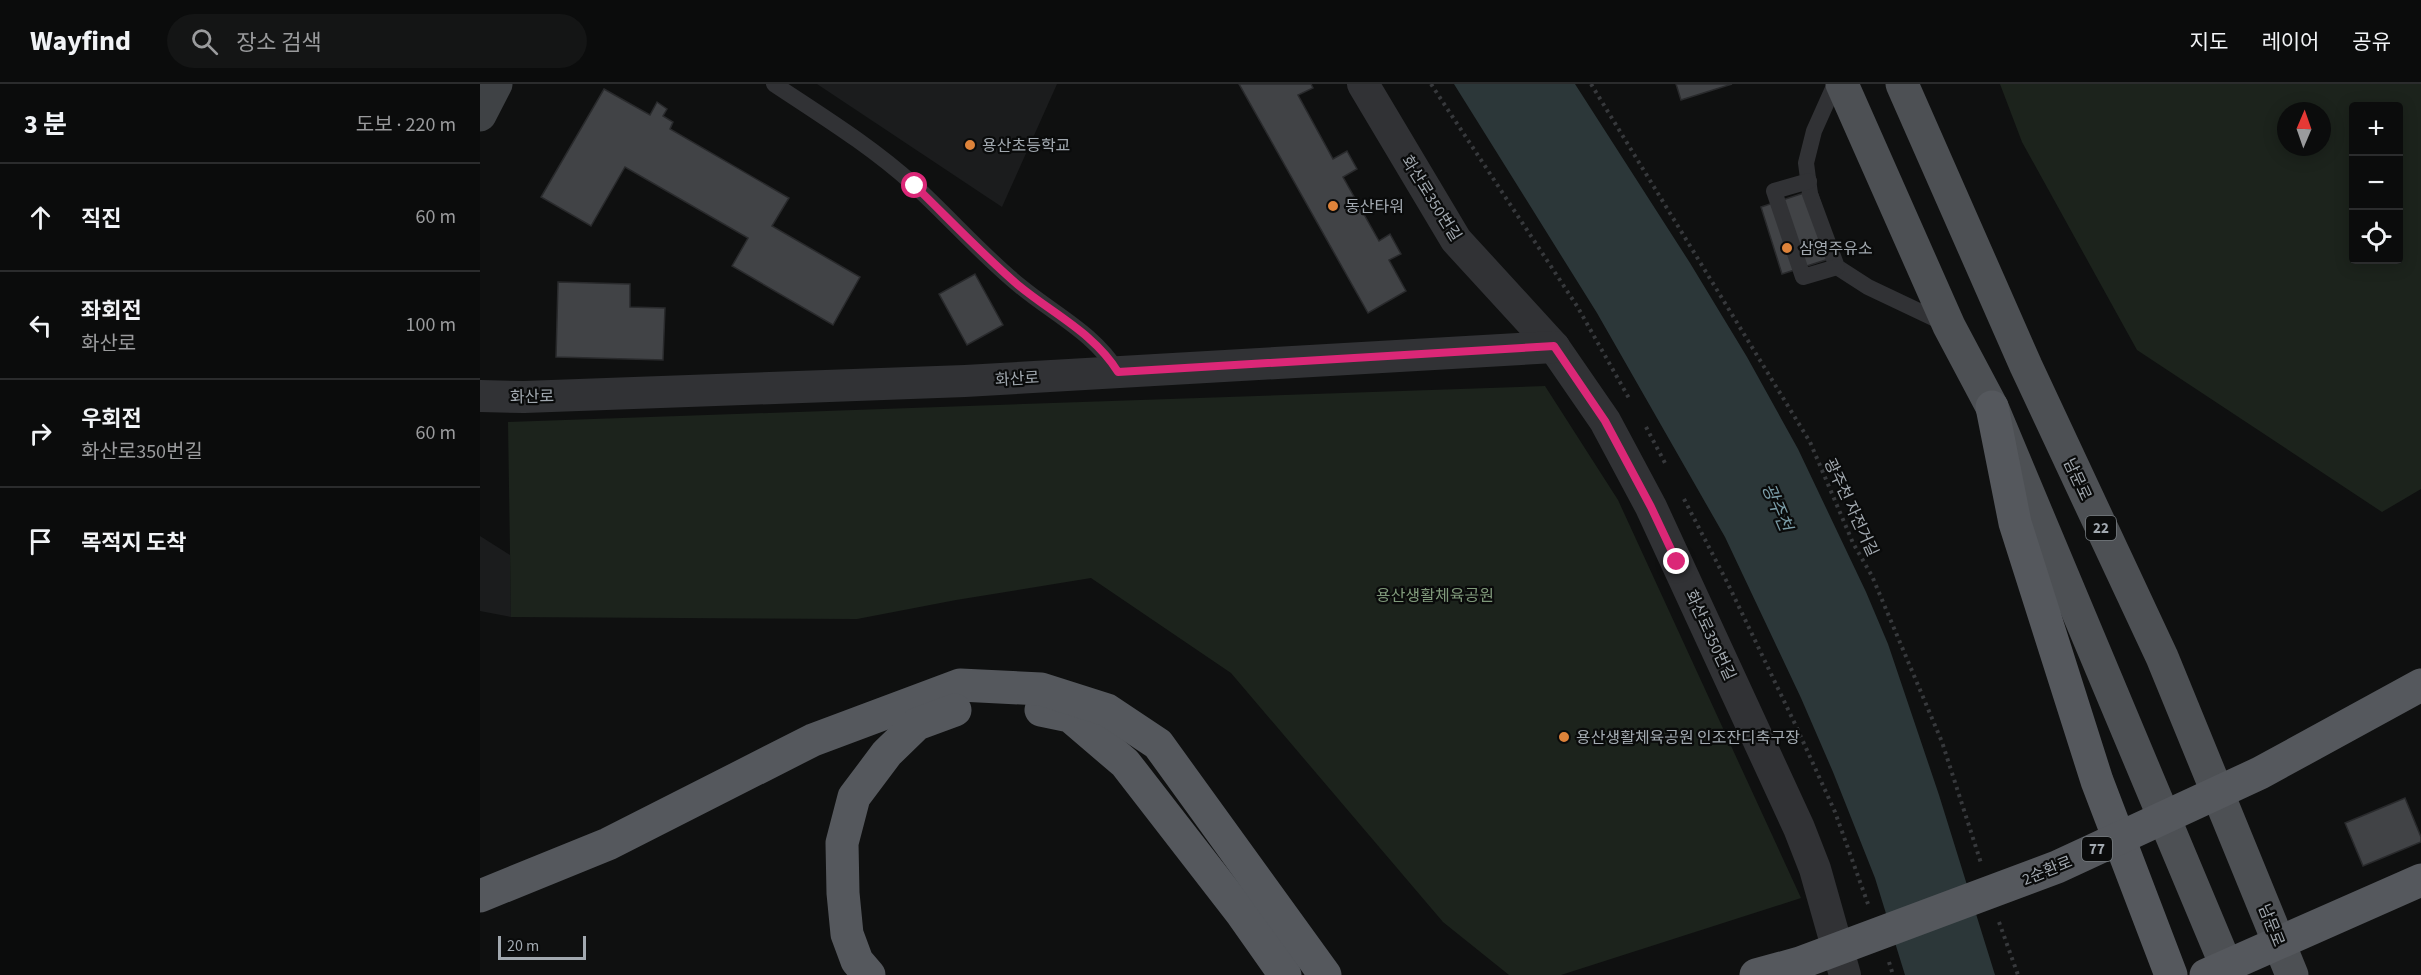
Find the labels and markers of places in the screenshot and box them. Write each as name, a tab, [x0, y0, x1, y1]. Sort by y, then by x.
place label: 용산초등학교	[982, 135, 1070, 157]
marker: 용산초등학교	[963, 138, 977, 152]
place label: 동산타워	[1345, 196, 1404, 218]
marker: 동산타워	[1326, 199, 1340, 213]
place label: 삼영주유소	[1799, 238, 1873, 260]
marker: 삼영주유소	[1780, 241, 1794, 255]
place label: 용산생활체육공원 인조잔디축구장	[1576, 727, 1800, 749]
marker: 용산생활체육공원 인조잔디축구장	[1557, 730, 1571, 744]

